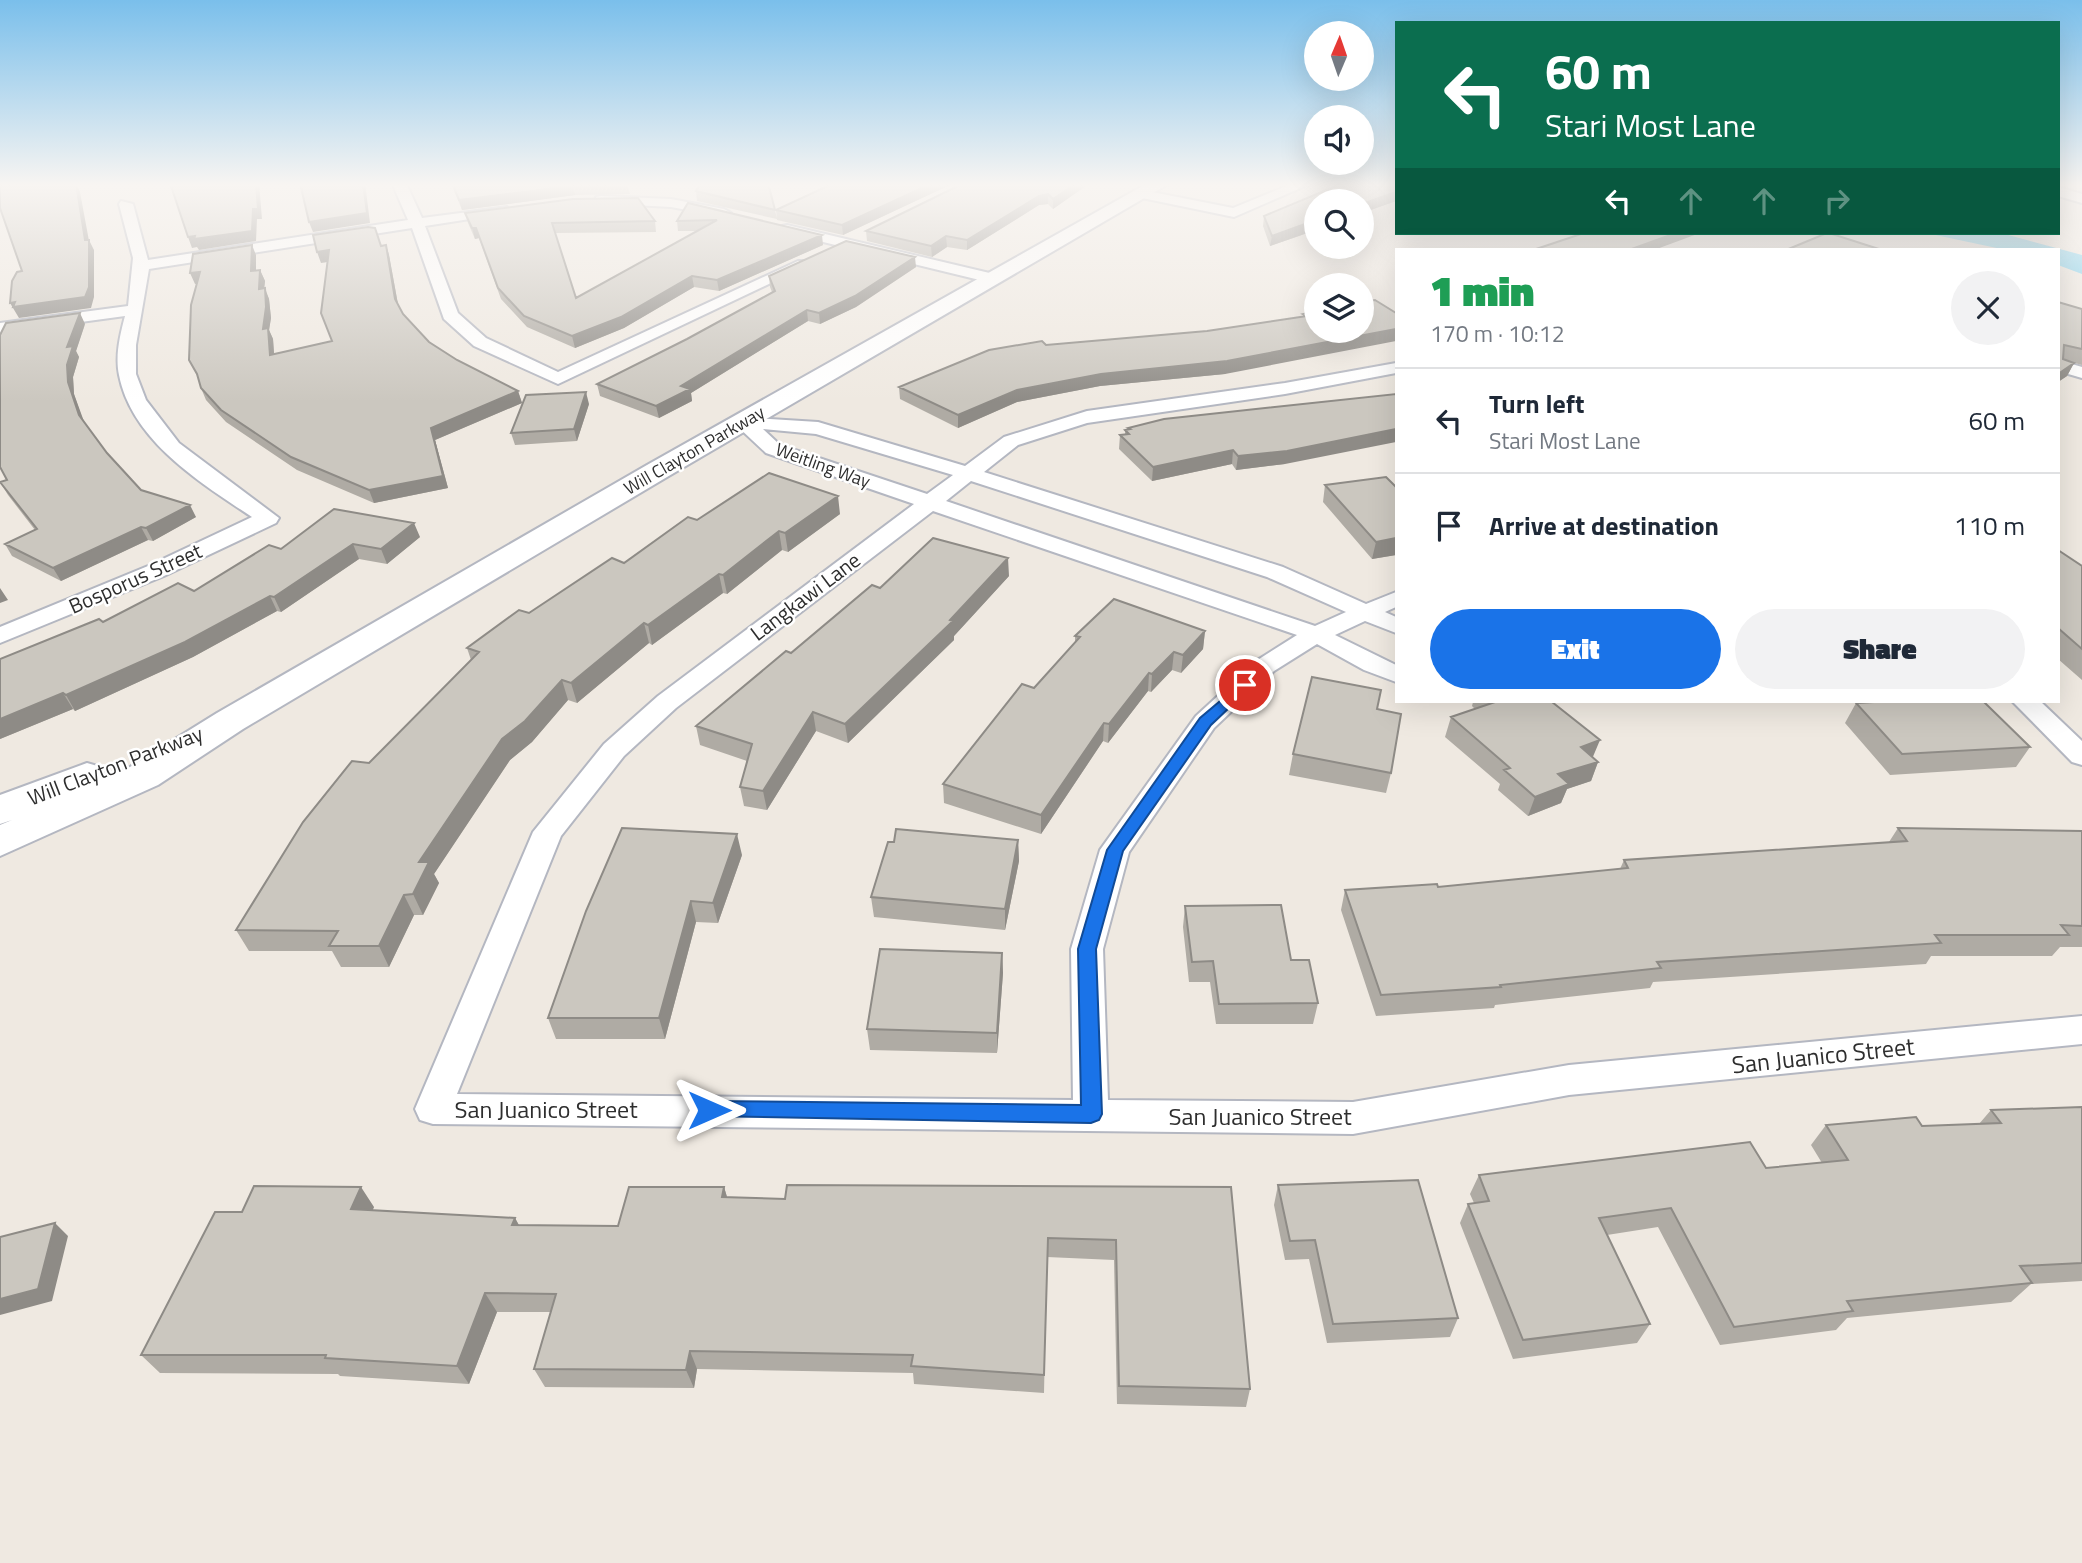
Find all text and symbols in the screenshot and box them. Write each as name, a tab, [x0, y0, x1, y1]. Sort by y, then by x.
north arrow	[1304, 21, 1374, 91]
map controls	[1304, 21, 1374, 343]
text: 60 m	[1545, 33, 1652, 108]
icon: left	[1430, 49, 1521, 140]
text: Stari Most Lane	[1545, 101, 1756, 149]
button: sound	[1304, 105, 1374, 175]
icon: left	[1599, 182, 1637, 220]
icon: ahead	[1672, 182, 1710, 220]
icon: ahead	[1745, 182, 1783, 220]
icon: right	[1818, 182, 1856, 220]
button: search	[1304, 189, 1374, 259]
text: 1 min	[1430, 258, 1534, 322]
button: close	[1951, 271, 2025, 345]
button: layers	[1304, 273, 1374, 343]
text: 170 m · 10:12	[1430, 316, 1565, 351]
text: Turn left	[1489, 384, 1584, 423]
street label: Will Clayton Parkway	[618, 398, 770, 501]
text: 60 m	[1968, 401, 2025, 440]
icon: left	[1430, 402, 1468, 440]
text: Stari Most Lane	[1489, 423, 1641, 458]
street label: Weitling Way	[772, 435, 875, 495]
text: Arrive at destination	[1489, 506, 1719, 545]
text: 110 m	[1954, 506, 2025, 545]
icon: arrive	[1430, 507, 1468, 545]
street label: Bosporus Street	[63, 534, 207, 622]
street label: Langkawi Lane	[743, 544, 867, 648]
button: Exit	[1430, 609, 1721, 689]
button: Share	[1735, 609, 2025, 689]
pin	[1215, 655, 1275, 715]
icon: arrive	[1226, 666, 1264, 704]
street label: Will Clayton Parkway	[23, 717, 207, 813]
street label: San Juanico Street	[1730, 1027, 1917, 1082]
position arrow	[672, 1073, 746, 1147]
street label: San Juanico Street	[454, 1091, 638, 1127]
street label: San Juanico Street	[1168, 1098, 1352, 1134]

